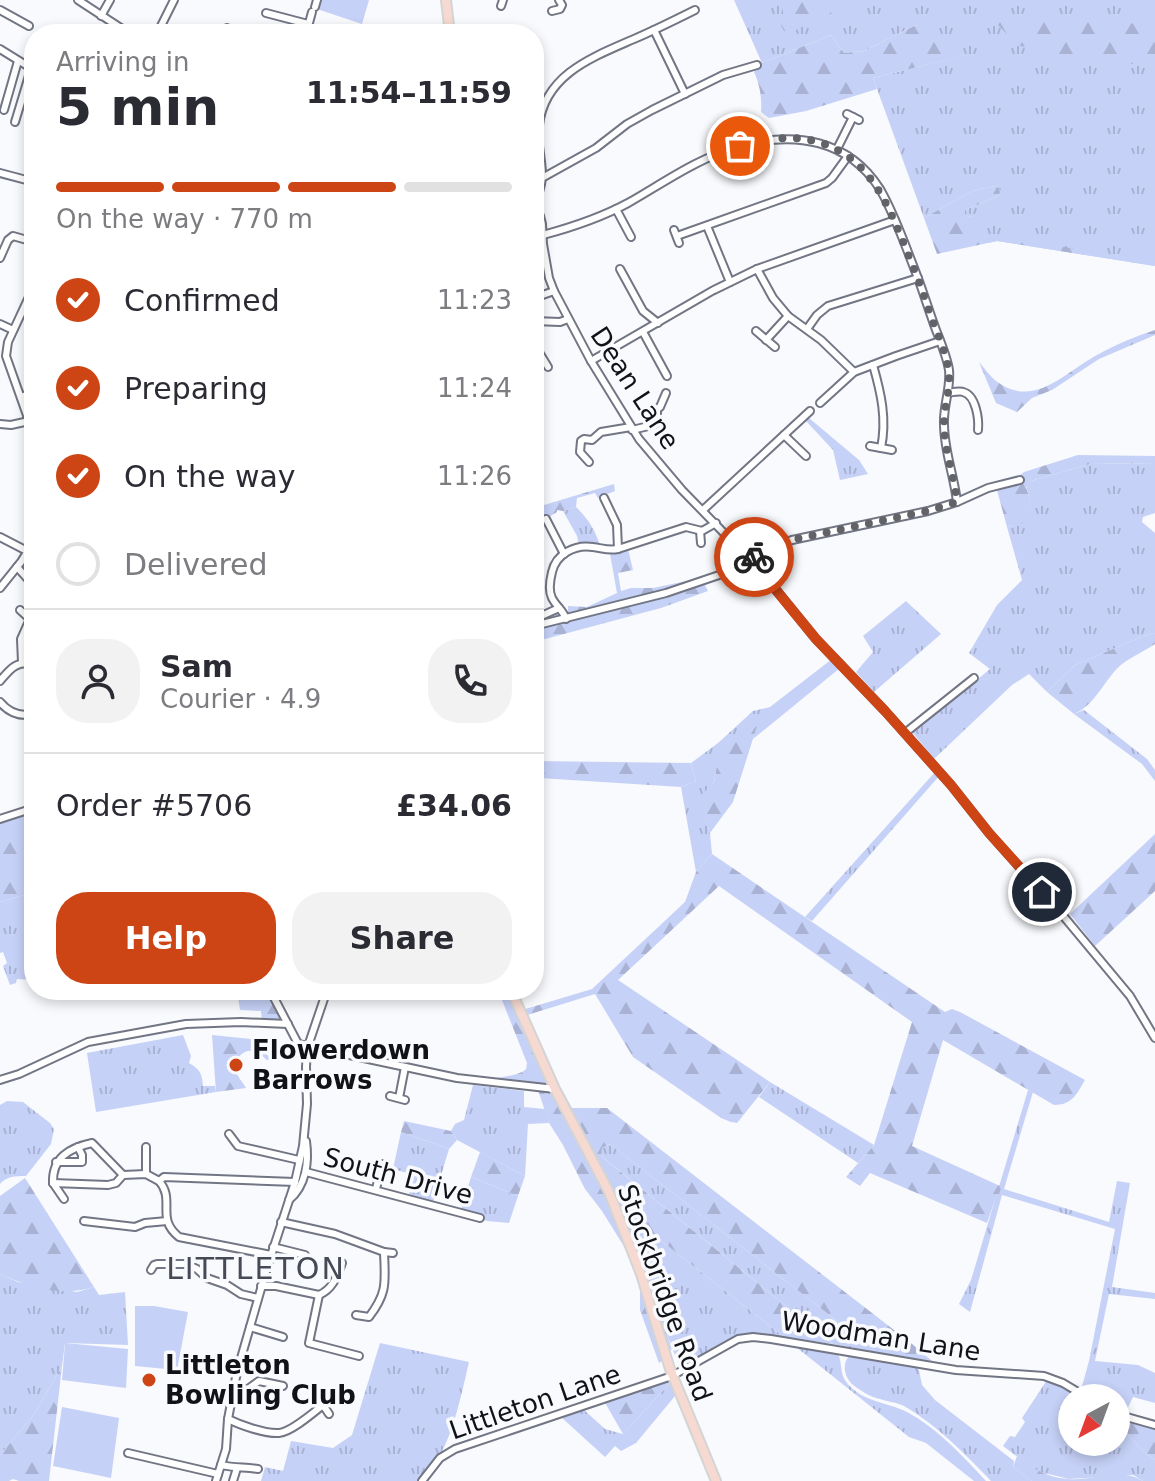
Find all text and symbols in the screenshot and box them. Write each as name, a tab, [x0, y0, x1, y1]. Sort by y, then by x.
text: Arriving in	[56, 47, 190, 77]
text: 11:54–11:59	[306, 75, 512, 110]
text: 5 min	[56, 77, 219, 137]
pin	[706, 112, 774, 180]
icon: bag	[718, 124, 762, 168]
text: On the way · 770 m	[56, 204, 313, 234]
icon: check	[56, 278, 100, 322]
text: Confirmed	[124, 283, 280, 318]
text: 11:23	[437, 285, 512, 315]
street label: Dean Lane	[584, 321, 686, 455]
icon: check	[56, 366, 100, 410]
text: Preparing	[124, 371, 268, 406]
text: 11:24	[437, 373, 512, 403]
icon: check	[56, 454, 100, 498]
text: On the way	[124, 459, 296, 494]
text: 11:26	[437, 461, 512, 491]
courier	[714, 517, 794, 597]
icon: bike	[732, 535, 776, 579]
text: Delivered	[124, 547, 268, 582]
button: person	[56, 639, 140, 723]
button: phone	[428, 639, 512, 723]
text: Sam	[160, 649, 233, 684]
text: Courier · 4.9	[160, 684, 321, 714]
text: Order #5706	[56, 788, 252, 823]
text: £34.06	[396, 788, 512, 823]
pin	[1008, 858, 1076, 926]
icon: home	[1020, 870, 1064, 914]
button: Help	[56, 892, 276, 984]
button: Share	[292, 892, 512, 984]
place label: Flowerdown Barrows	[252, 1035, 430, 1095]
marker: Flowerdown Barrows	[227, 1056, 245, 1074]
street label: South Drive	[320, 1142, 476, 1210]
street label: Stockbridge Road	[612, 1180, 718, 1406]
district label: LITTLETON	[166, 1251, 346, 1286]
street label: Woodman Lane	[779, 1305, 983, 1367]
place label: Littleton Bowling Club	[165, 1350, 356, 1410]
street label: Littleton Lane	[445, 1359, 625, 1445]
marker: Littleton Bowling Club	[140, 1371, 158, 1389]
north arrow	[1058, 1384, 1130, 1456]
map controls	[1058, 1384, 1130, 1456]

